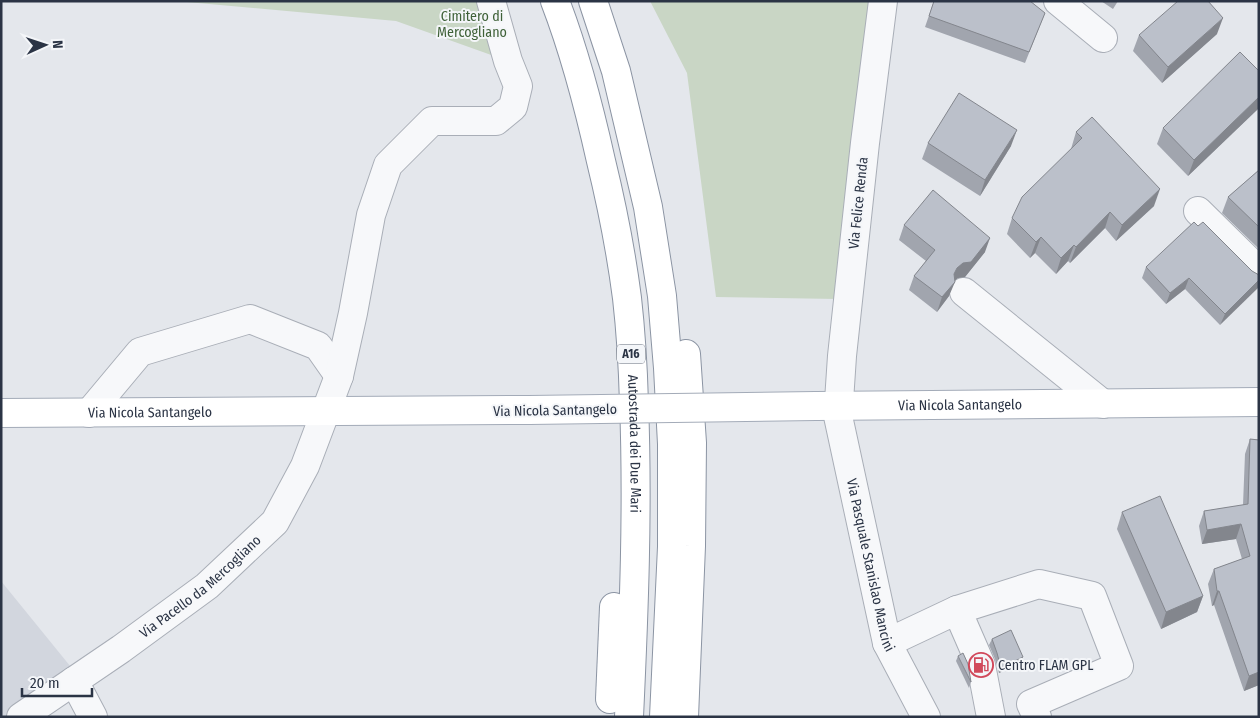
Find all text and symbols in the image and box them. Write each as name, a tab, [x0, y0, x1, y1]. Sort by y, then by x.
park label: Cimitero di Mercogliano	[437, 8, 507, 41]
north arrow	[20, 20, 70, 70]
text: N	[49, 40, 66, 49]
street label: Via Felice Renda	[845, 156, 872, 250]
road number: A16	[617, 344, 645, 364]
street label: Autostrada dei Due Mari	[624, 374, 644, 513]
street label: Via Nicola Santangelo	[898, 396, 1022, 414]
street label: Via Nicola Santangelo	[493, 401, 617, 420]
street label: Via Nicola Santangelo	[88, 404, 212, 422]
street label: Via Pasquale Stanislao Mancini	[843, 477, 898, 655]
street label: Via Pacello da Mercogliano	[136, 532, 265, 642]
fuel station icon: Centro FLAM GPL	[968, 652, 994, 678]
place label: Centro FLAM GPL	[998, 657, 1093, 674]
scale bar	[22, 666, 92, 698]
text: 20 m	[30, 674, 60, 692]

